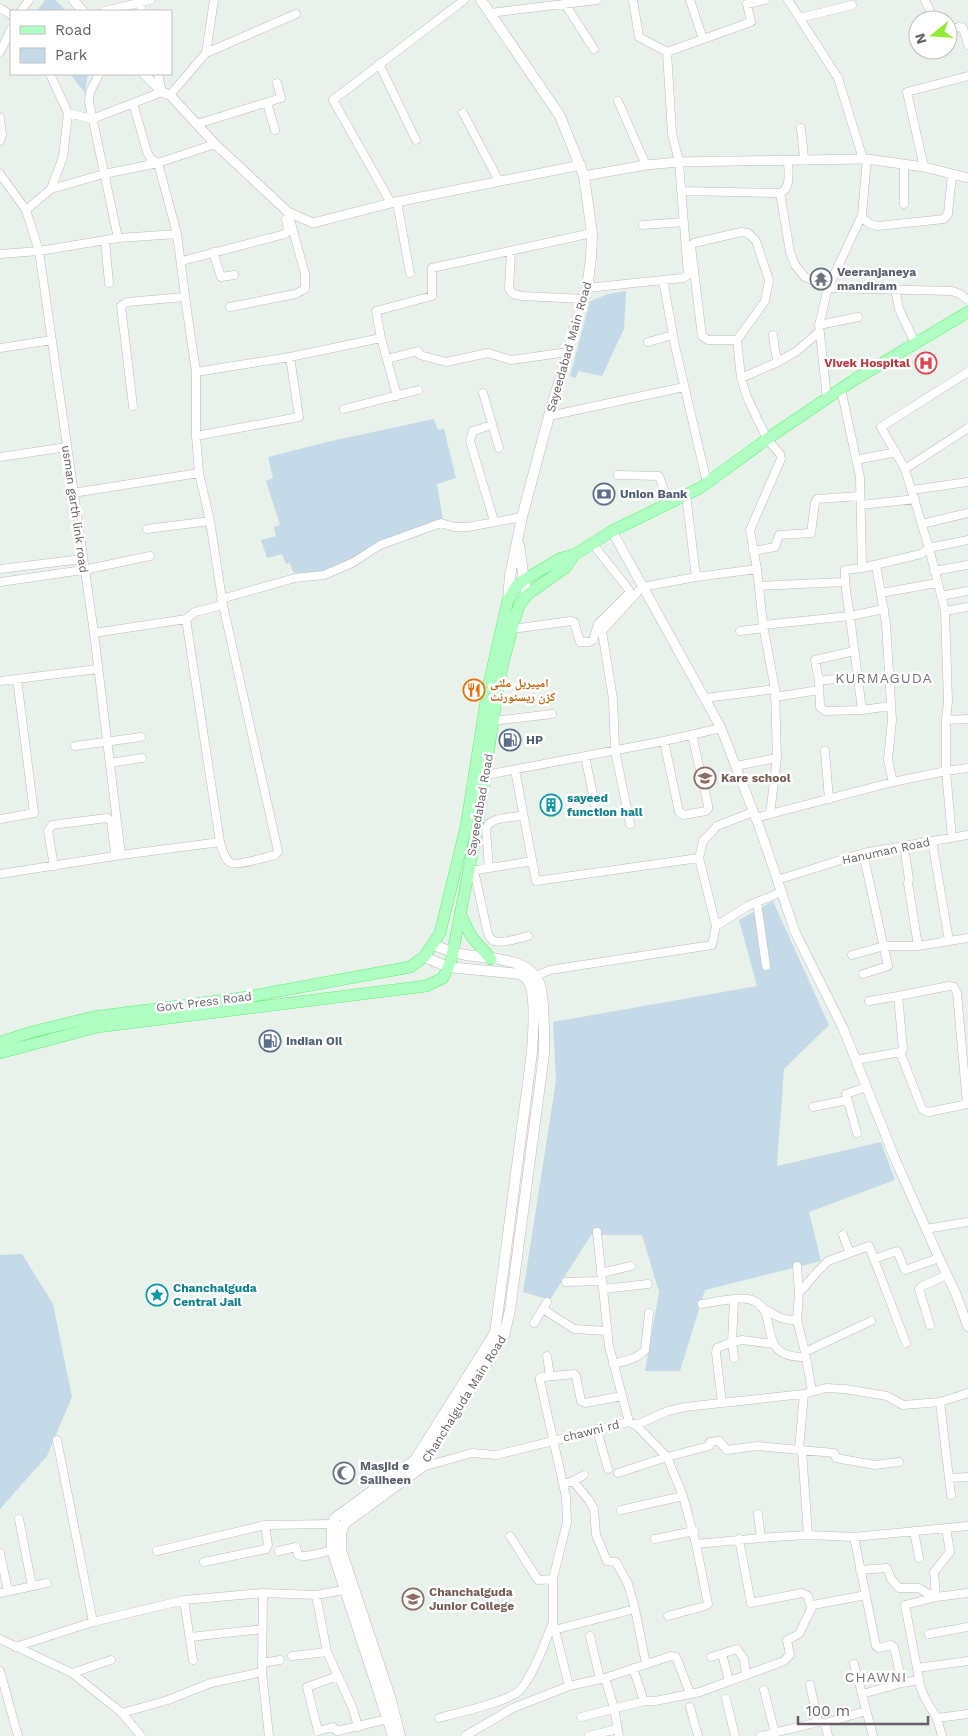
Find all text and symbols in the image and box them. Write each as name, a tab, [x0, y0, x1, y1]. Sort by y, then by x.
legend	[10, 10, 172, 75]
north arrow	[908, 10, 958, 60]
text: Road	[55, 21, 92, 39]
text: N	[911, 32, 930, 46]
text: Park	[55, 46, 88, 64]
place label: Veeranjaneya mandiram	[837, 265, 916, 293]
temple icon: Veeranjaneya mandiram	[809, 267, 833, 291]
street label: Sayeedabad Main Road	[544, 280, 594, 414]
hospital icon: Vivek Hospital	[914, 351, 938, 375]
place label: Vivek Hospital	[824, 356, 910, 370]
street label: usman garth link road	[59, 444, 91, 574]
bank icon: Union Bank	[592, 482, 616, 506]
place label: Union Bank	[620, 487, 688, 501]
district label: KURMAGUDA	[835, 670, 933, 686]
place label: امپیریل ملٹی کزن ریسٹورنٹ	[490, 676, 556, 705]
restaurant icon: امپیریل ملٹی کزن ریسٹورنٹ	[462, 678, 486, 702]
fuel station icon: HP	[498, 728, 522, 752]
place label: HP	[526, 733, 543, 747]
street label: Sayeedabad Road	[464, 753, 496, 857]
school or university icon: Kare school	[693, 766, 717, 790]
place label: Kare school	[721, 771, 791, 785]
place label: sayeed function hall	[567, 791, 643, 819]
building icon: sayeed function hall	[539, 793, 563, 817]
street label: Hanuman Road	[841, 835, 931, 867]
street label: Govt Press Road	[155, 989, 253, 1015]
fuel station icon: Indian Oil	[258, 1029, 282, 1053]
place label: Indian Oil	[286, 1034, 342, 1048]
place label: Chanchalguda Central Jail	[173, 1281, 257, 1309]
place icon: Chanchalguda Central Jail	[145, 1283, 169, 1307]
street label: Chanchalguda Main Road	[419, 1333, 509, 1465]
street label: chawni rd	[561, 1417, 621, 1445]
place label: Masjid e Saliheen	[360, 1459, 411, 1487]
mosque icon: Masjid e Saliheen	[332, 1461, 356, 1485]
place label: Chanchalguda Junior College	[429, 1585, 514, 1613]
school or university icon: Chanchalguda Junior College	[401, 1587, 425, 1611]
district label: CHAWNI	[845, 1669, 907, 1685]
scale bar	[798, 1694, 928, 1726]
text: 100 m	[806, 1702, 850, 1720]

